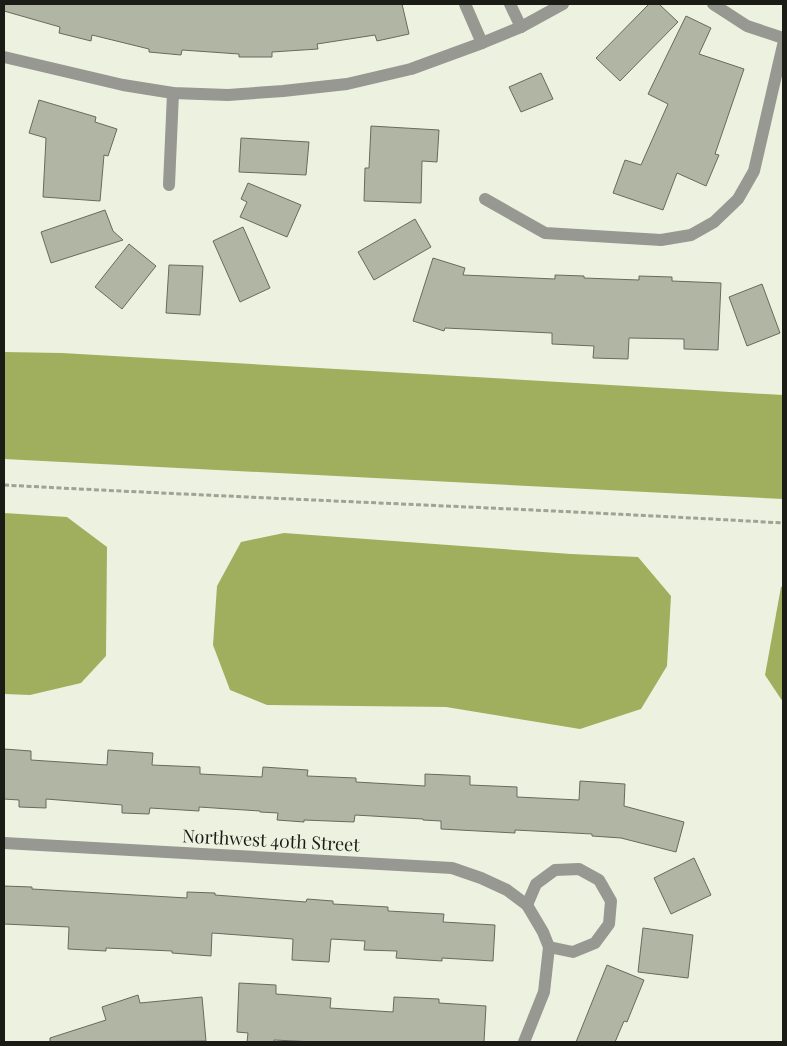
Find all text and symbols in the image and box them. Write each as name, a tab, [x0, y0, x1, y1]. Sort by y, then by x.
street label: Northwest 40th Street	[182, 823, 361, 857]

